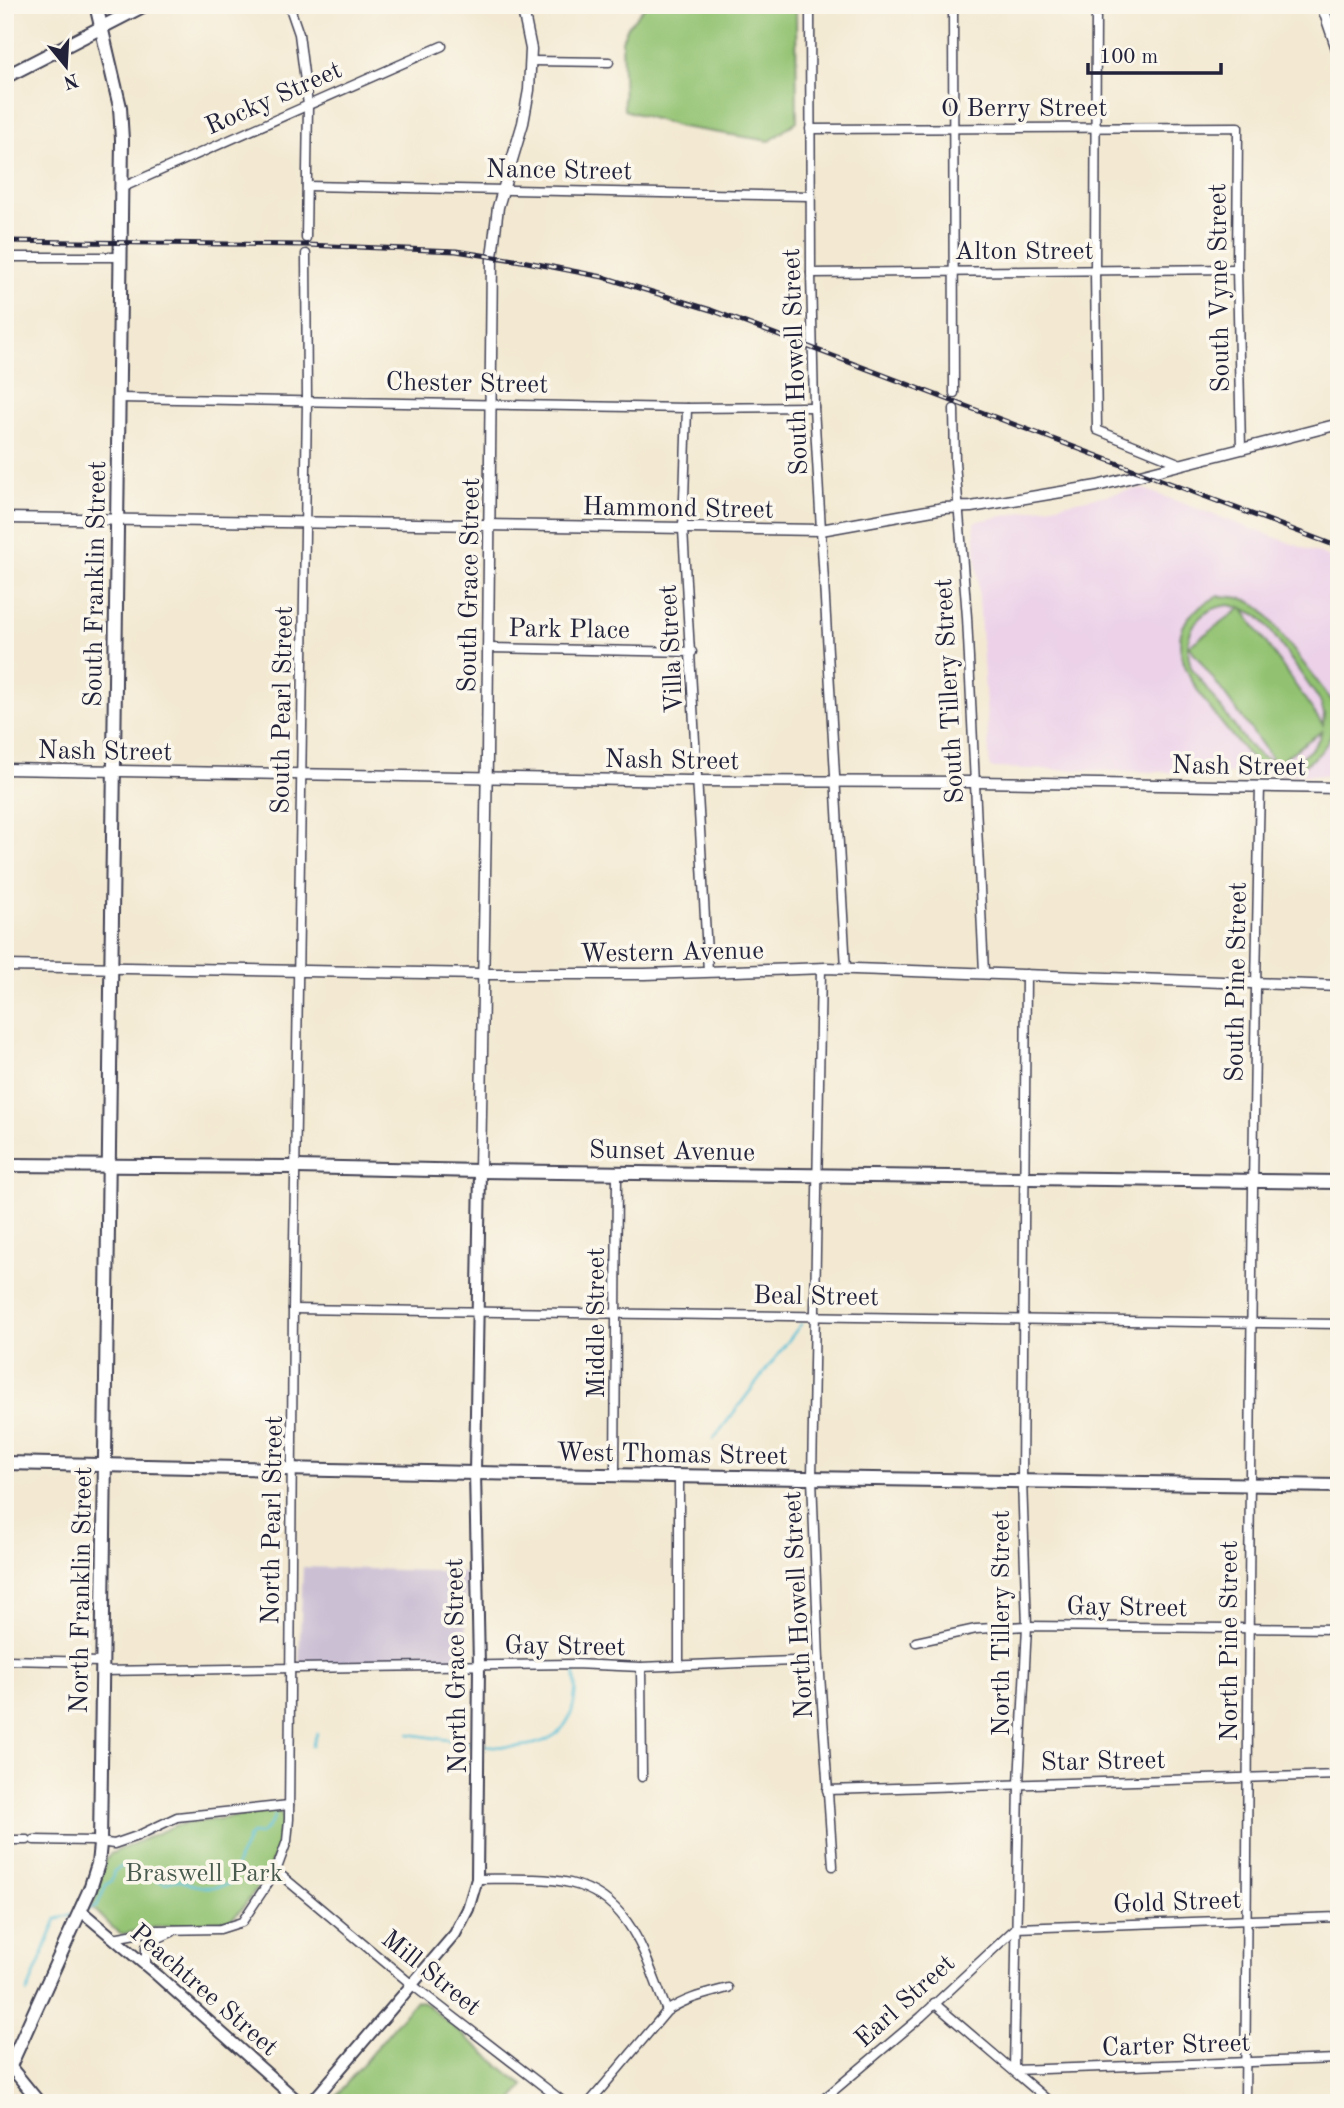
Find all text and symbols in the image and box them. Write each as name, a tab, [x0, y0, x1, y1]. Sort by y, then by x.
north arrow	[32, 32, 102, 102]
scale bar	[1088, 32, 1222, 76]
text: 100 m	[1099, 47, 1158, 68]
street label: Rocky Street	[202, 57, 346, 140]
text: N	[60, 69, 80, 91]
street label: O Berry Street	[941, 96, 1107, 122]
street label: Nance Street	[486, 157, 632, 185]
street label: South Vyne Street	[1205, 183, 1235, 393]
street label: Alton Street	[954, 239, 1094, 265]
street label: South Howell Street	[779, 248, 813, 476]
street label: Chester Street	[385, 370, 549, 398]
street label: South Franklin Street	[81, 461, 111, 707]
street label: South Grace Street	[455, 477, 485, 693]
street label: Hammond Street	[582, 494, 774, 524]
street label: South Tillery Street	[931, 578, 969, 804]
street label: Villa Street	[656, 584, 688, 714]
street label: South Pearl Street	[268, 606, 298, 814]
street label: Park Place	[508, 616, 630, 644]
street label: Nash Street	[38, 738, 172, 766]
street label: Nash Street	[605, 747, 739, 775]
street label: Nash Street	[1172, 753, 1306, 781]
street label: South Pine Street	[1222, 882, 1252, 1082]
street label: Western Avenue	[580, 938, 764, 968]
street label: Sunset Avenue	[589, 1138, 755, 1166]
street label: Middle Street	[584, 1247, 610, 1399]
street label: Beal Street	[753, 1283, 879, 1311]
street label: North Pearl Street	[258, 1415, 288, 1625]
street label: West Thomas Street	[556, 1440, 788, 1470]
street label: North Franklin Street	[67, 1466, 97, 1714]
street label: North Howell Street	[780, 1490, 818, 1720]
street label: North Tillery Street	[989, 1510, 1015, 1736]
street label: North Pine Street	[1217, 1541, 1243, 1741]
street label: North Grace Street	[442, 1558, 472, 1774]
street label: Gay Street	[1066, 1594, 1188, 1622]
street label: Gay Street	[504, 1633, 626, 1661]
street label: Star Street	[1040, 1748, 1166, 1776]
park label: Braswell Park	[125, 1861, 283, 1887]
street label: Gold Street	[1112, 1888, 1242, 1918]
street label: Peachtree Street	[125, 1920, 283, 2061]
street label: Mill Street	[376, 1926, 485, 2021]
street label: Earl Street	[850, 1950, 960, 2053]
street label: Carter Street	[1101, 2030, 1251, 2062]

